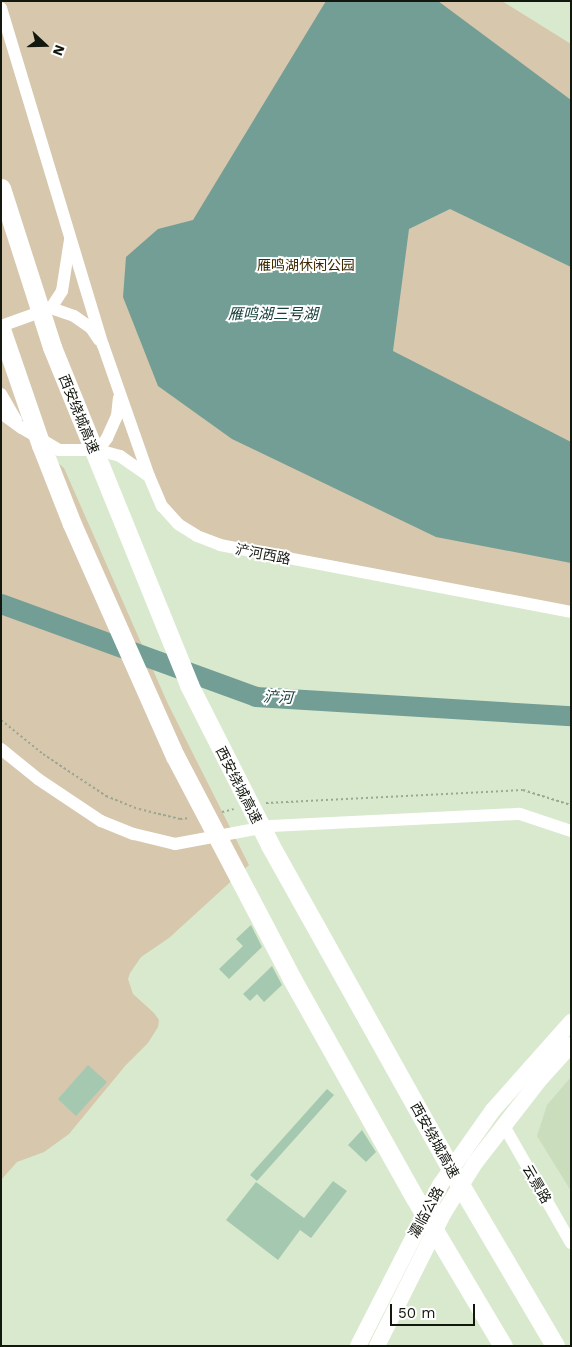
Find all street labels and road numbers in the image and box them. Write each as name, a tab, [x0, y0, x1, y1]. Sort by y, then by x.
street label: 西安绕城高速	[55, 372, 103, 456]
street label: 浐河西路	[234, 540, 292, 568]
street label: 西安绕城高速	[212, 744, 266, 826]
street label: 西安绕城高速	[407, 1099, 463, 1181]
street label: 云景路	[519, 1162, 555, 1206]
street label: 灞临公路	[405, 1183, 447, 1241]

